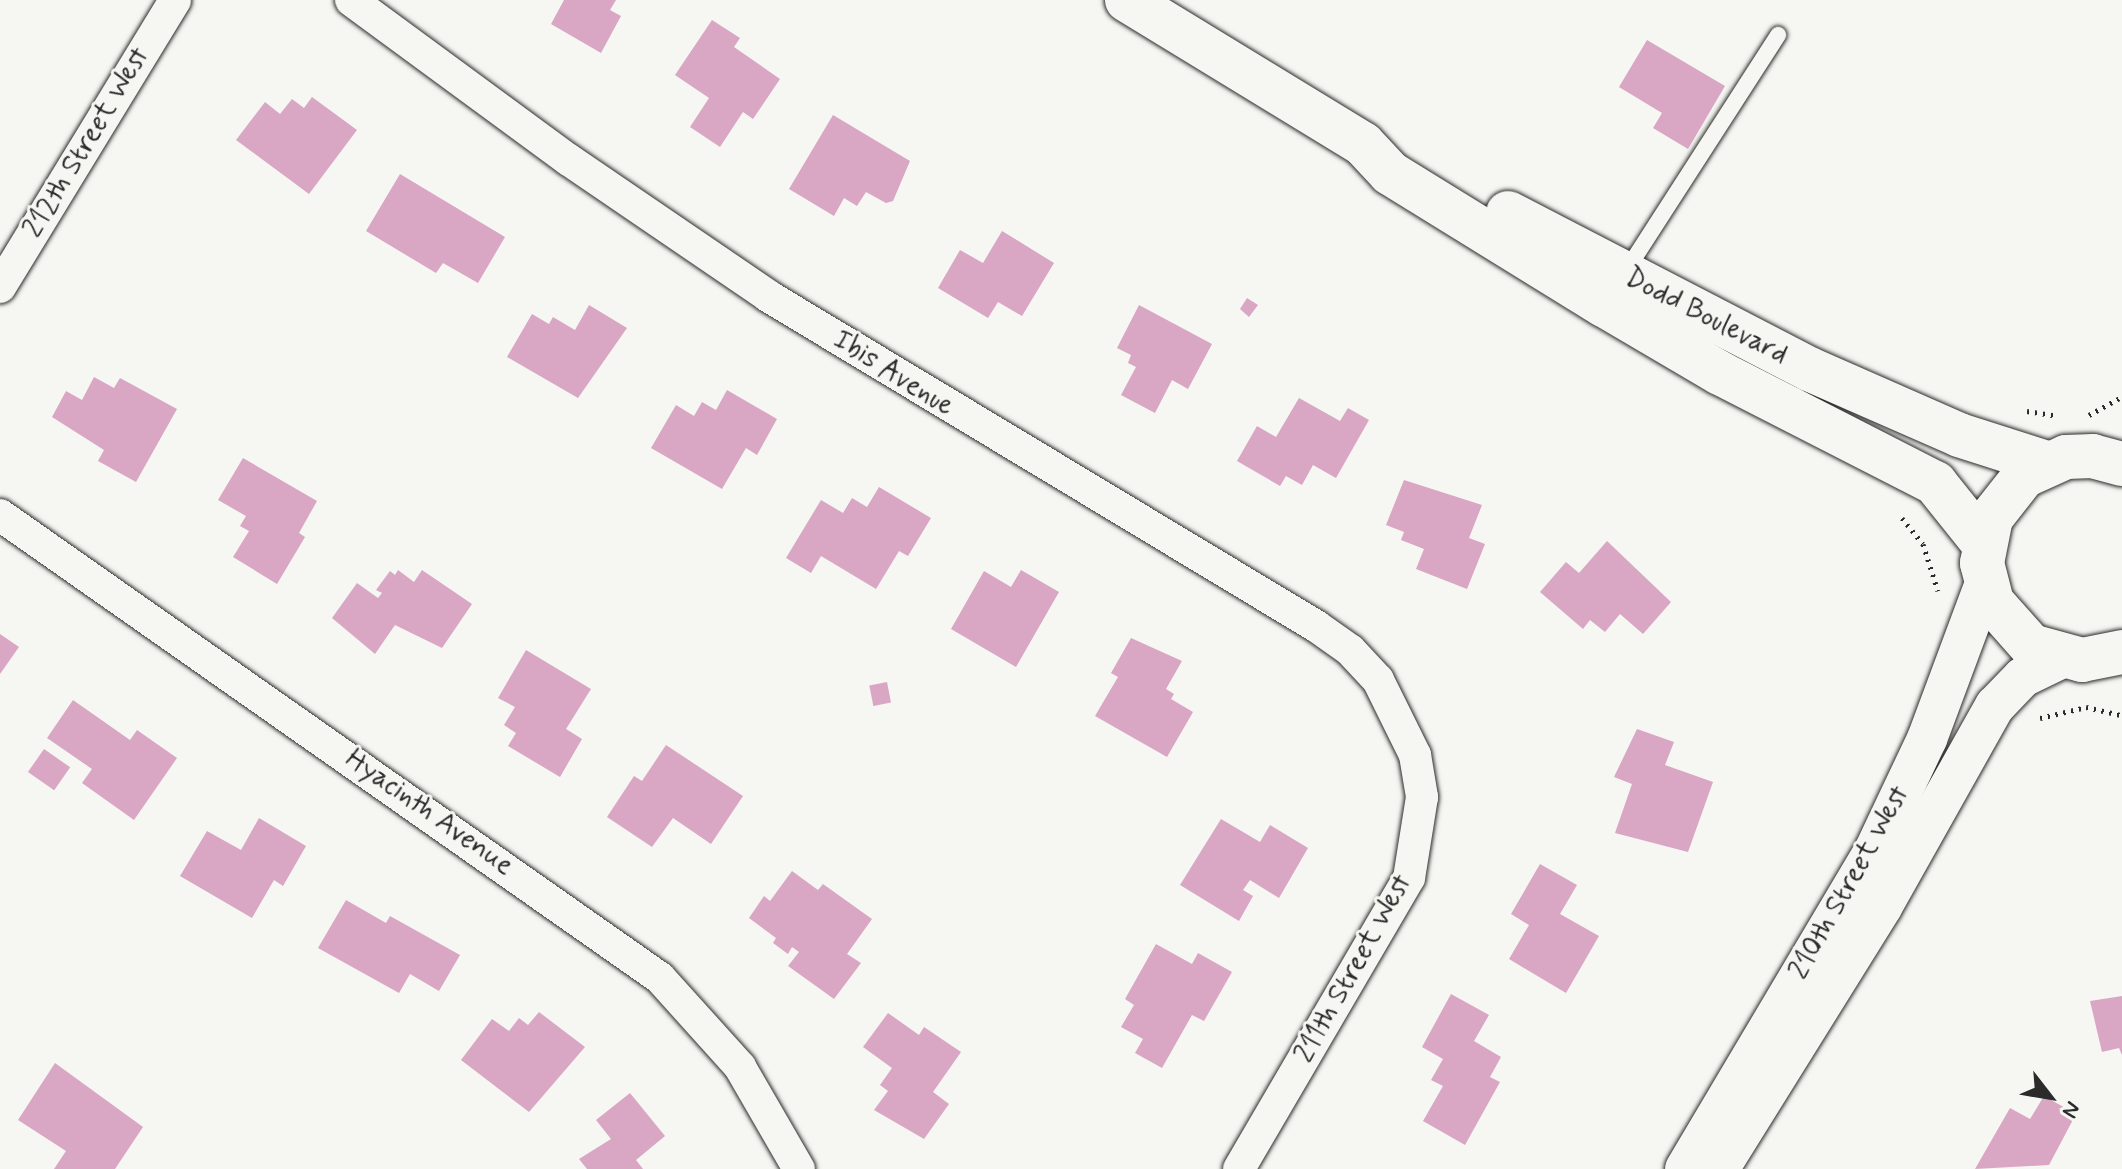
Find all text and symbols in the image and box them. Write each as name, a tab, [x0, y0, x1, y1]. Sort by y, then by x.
street label: 212th Street West	[16, 41, 158, 245]
street label: Dodd Boulevard	[1619, 261, 1793, 373]
street label: Ibis Avenue	[824, 322, 962, 426]
street label: Hyacinth Avenue	[338, 743, 520, 883]
street label: 210th Street West	[1782, 779, 1918, 987]
street label: 211th Street West	[1288, 868, 1420, 1070]
north arrow	[2010, 1057, 2090, 1137]
text: N	[2055, 1096, 2086, 1123]

